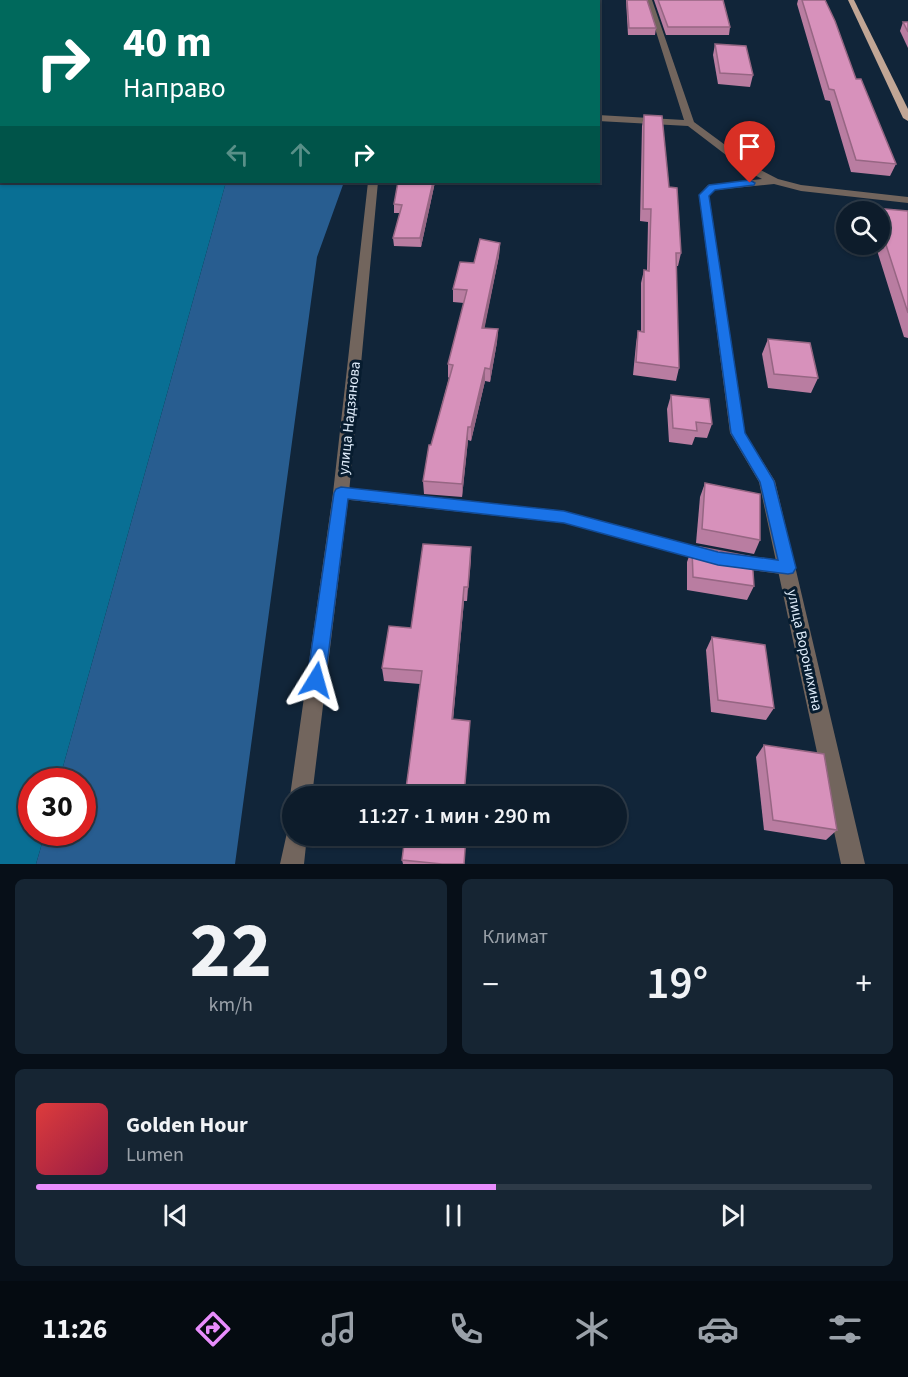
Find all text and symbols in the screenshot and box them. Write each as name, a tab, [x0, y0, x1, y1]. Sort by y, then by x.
text: 40 m	[123, 13, 212, 73]
icon: right	[24, 24, 102, 102]
text: Направо	[123, 69, 226, 108]
pin	[724, 121, 775, 183]
icon: arrive	[733, 130, 766, 163]
icon: left	[221, 138, 254, 171]
icon: ahead	[284, 138, 317, 171]
icon: right	[347, 138, 380, 171]
map controls	[836, 201, 890, 255]
button: search	[836, 201, 890, 255]
street label: улица Надзянова	[333, 360, 366, 476]
street label: улица Воронихина	[781, 587, 828, 713]
position arrow	[284, 648, 348, 712]
speed limit sign: 30	[18, 768, 96, 846]
text: 11:27 · 1 мин · 290 m	[358, 800, 551, 832]
text: 22	[190, 896, 272, 1007]
text: Климат	[483, 923, 548, 951]
text: 19°	[646, 952, 708, 1016]
text: −	[483, 961, 499, 1008]
text: +	[856, 961, 872, 1008]
text: km/h	[209, 991, 253, 1019]
text: Golden Hour	[126, 1109, 248, 1141]
text: Lumen	[126, 1141, 184, 1169]
icon: previous	[159, 1199, 192, 1232]
icon: pause	[437, 1199, 470, 1232]
icon: next	[716, 1199, 749, 1232]
icon: directions	[192, 1308, 234, 1350]
icon: music	[318, 1308, 360, 1350]
icon: phone	[445, 1308, 487, 1350]
icon: climate	[571, 1308, 613, 1350]
icon: car	[697, 1308, 739, 1350]
icon: filters	[824, 1308, 866, 1350]
text: 11:26	[42, 1310, 107, 1349]

